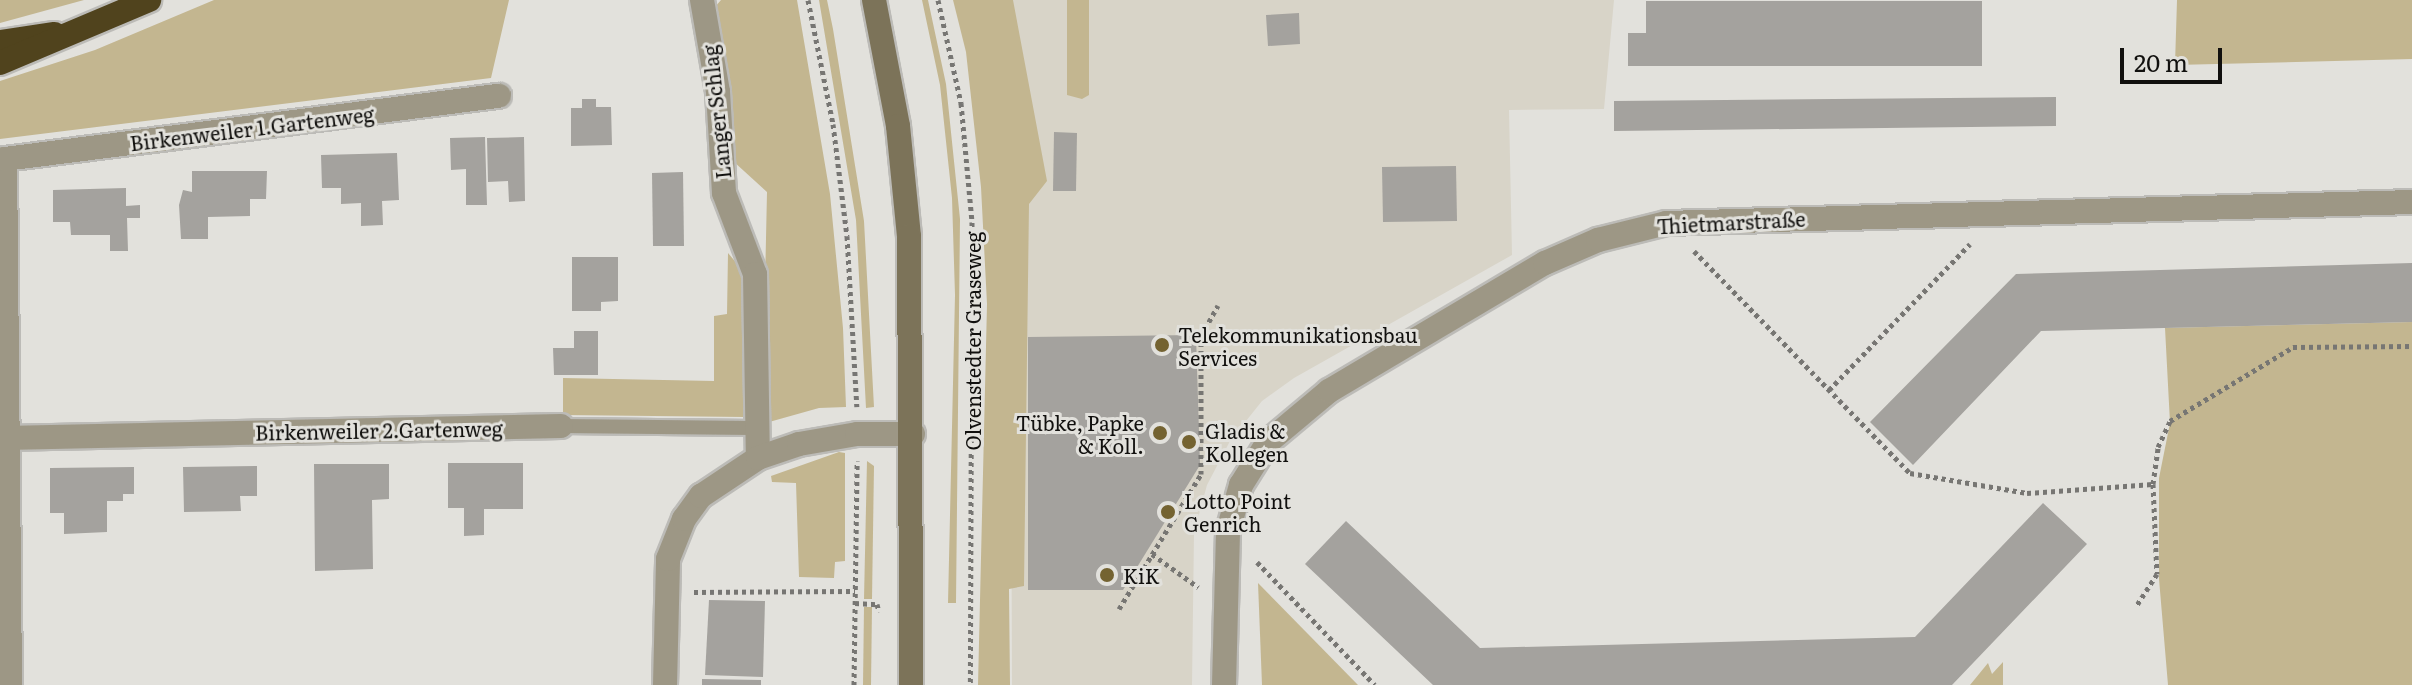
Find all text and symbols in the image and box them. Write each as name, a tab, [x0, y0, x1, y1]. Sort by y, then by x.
scale bar	[2124, 32, 2226, 82]
street label: Langer Schlag	[697, 44, 735, 180]
text: 20 m	[2134, 44, 2188, 79]
street label: Birkenweiler 1.Gartenweg	[128, 101, 376, 155]
street label: Thietmarstraße	[1656, 206, 1806, 238]
street label: Olvenstedter Graseweg	[960, 231, 984, 451]
place label: Telekommunikationsbau Services	[1178, 322, 1418, 369]
marker: Telekommunikationsbau Services	[1153, 336, 1171, 354]
place label: Tübke, Papke & Koll.	[1016, 410, 1144, 457]
street label: Birkenweiler 2.Gartenweg	[255, 416, 503, 444]
place label: Gladis & Kollegen	[1205, 418, 1289, 465]
marker: Tübke, Papke & Koll.	[1151, 424, 1169, 442]
marker: Gladis & Kollegen	[1180, 433, 1198, 451]
place label: Lotto Point Genrich	[1184, 488, 1291, 535]
marker: Lotto Point Genrich	[1159, 503, 1177, 521]
place label: KiK	[1123, 563, 1160, 587]
marker: KiK	[1098, 566, 1116, 584]

